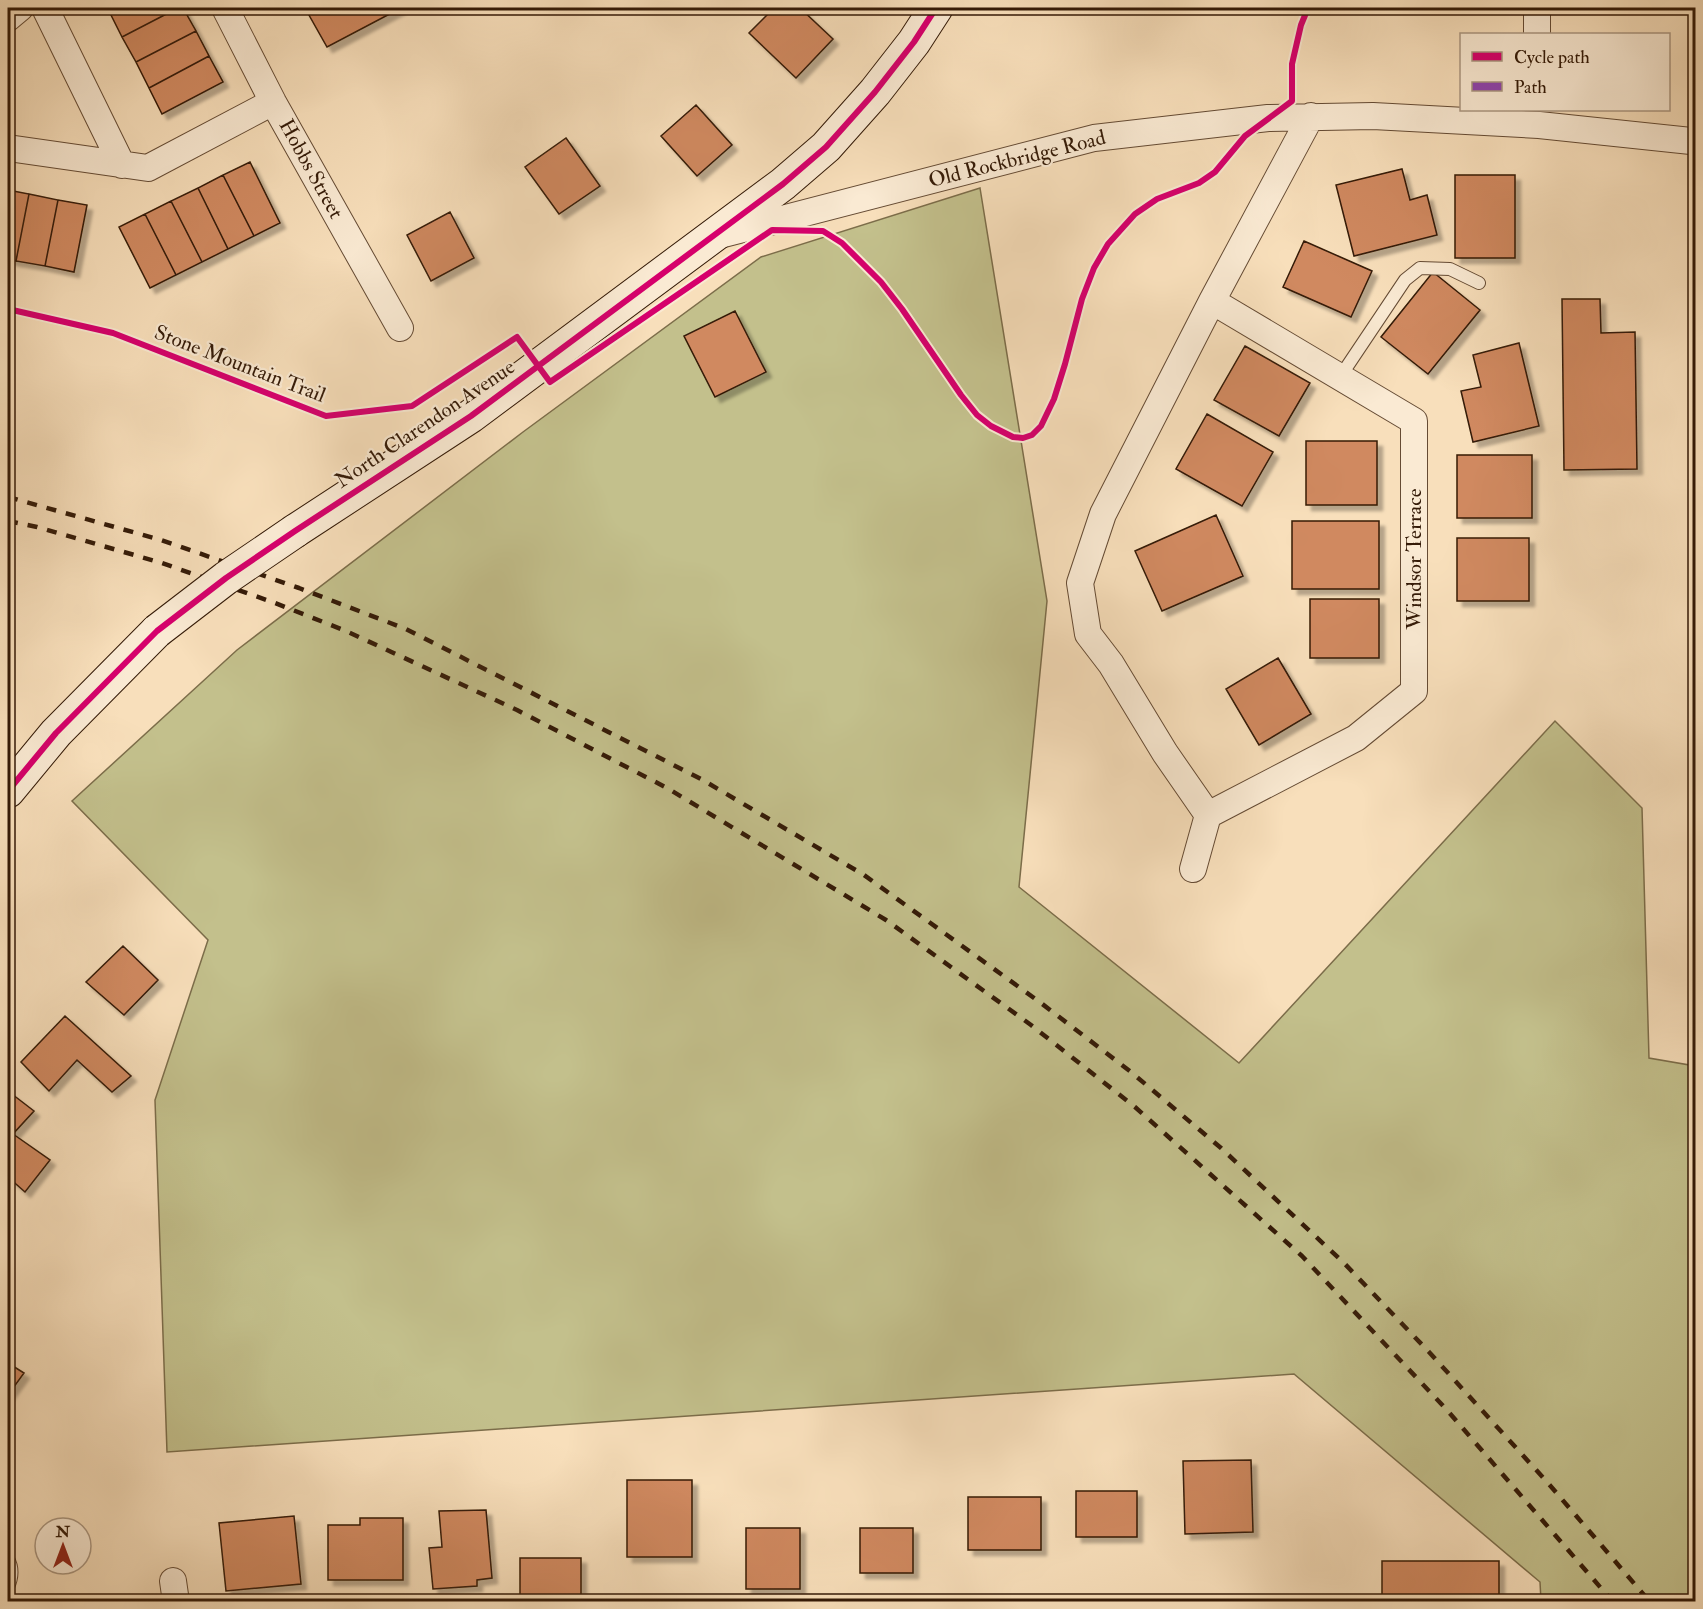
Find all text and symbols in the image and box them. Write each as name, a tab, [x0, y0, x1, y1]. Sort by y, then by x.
legend	[1460, 33, 1670, 111]
text: Cycle path	[1514, 46, 1590, 69]
text: Path	[1514, 76, 1547, 99]
street label: Hobbs Street	[273, 114, 350, 224]
street label: Old Rockbridge Road	[926, 124, 1109, 194]
street label: Stone Mountain Trail	[151, 319, 330, 409]
street label: North Clarendon Avenue	[330, 353, 520, 494]
street label: Windsor Terrace	[1401, 488, 1428, 630]
north arrow	[33, 1516, 93, 1576]
text: N	[55, 1522, 71, 1542]

